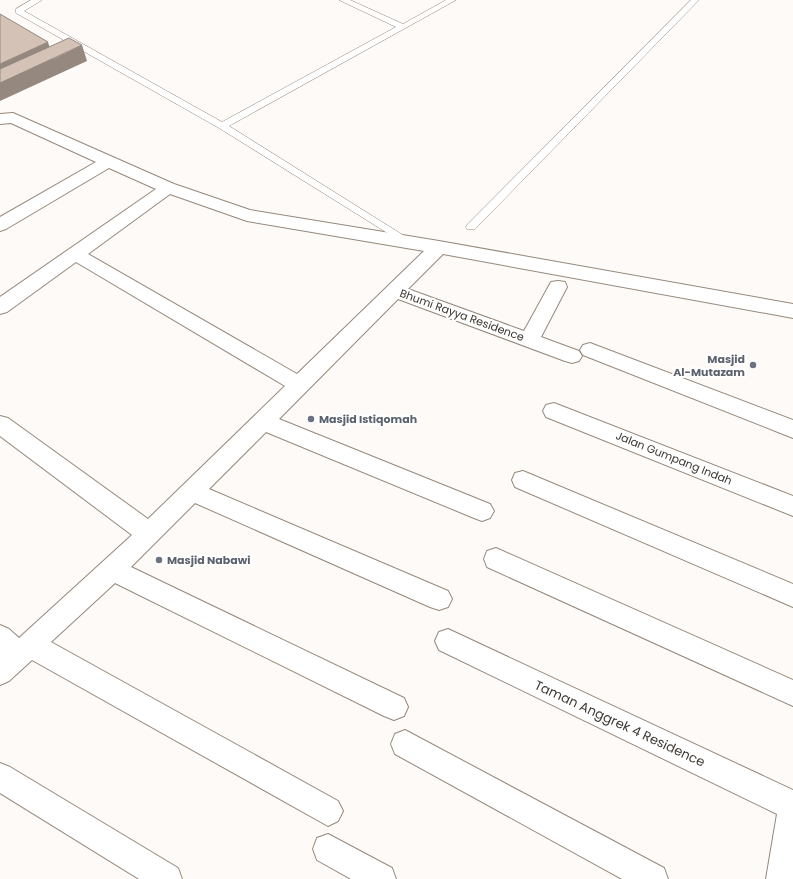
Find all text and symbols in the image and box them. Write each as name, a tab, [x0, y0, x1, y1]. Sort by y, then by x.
street label: Bhumi Rayya Residence	[398, 285, 527, 345]
place label: Masjid Al-Mutazam	[673, 351, 745, 380]
marker: Masjid Al-Mutazam	[748, 360, 758, 370]
place label: Masjid Istiqomah	[319, 411, 417, 427]
marker: Masjid Istiqomah	[306, 414, 316, 424]
street label: Jalan Gumpang Indah	[613, 427, 735, 489]
place label: Masjid Nabawi	[167, 552, 250, 568]
marker: Masjid Nabawi	[154, 555, 164, 565]
street label: Taman Anggrek 4 Residence	[531, 675, 708, 771]

